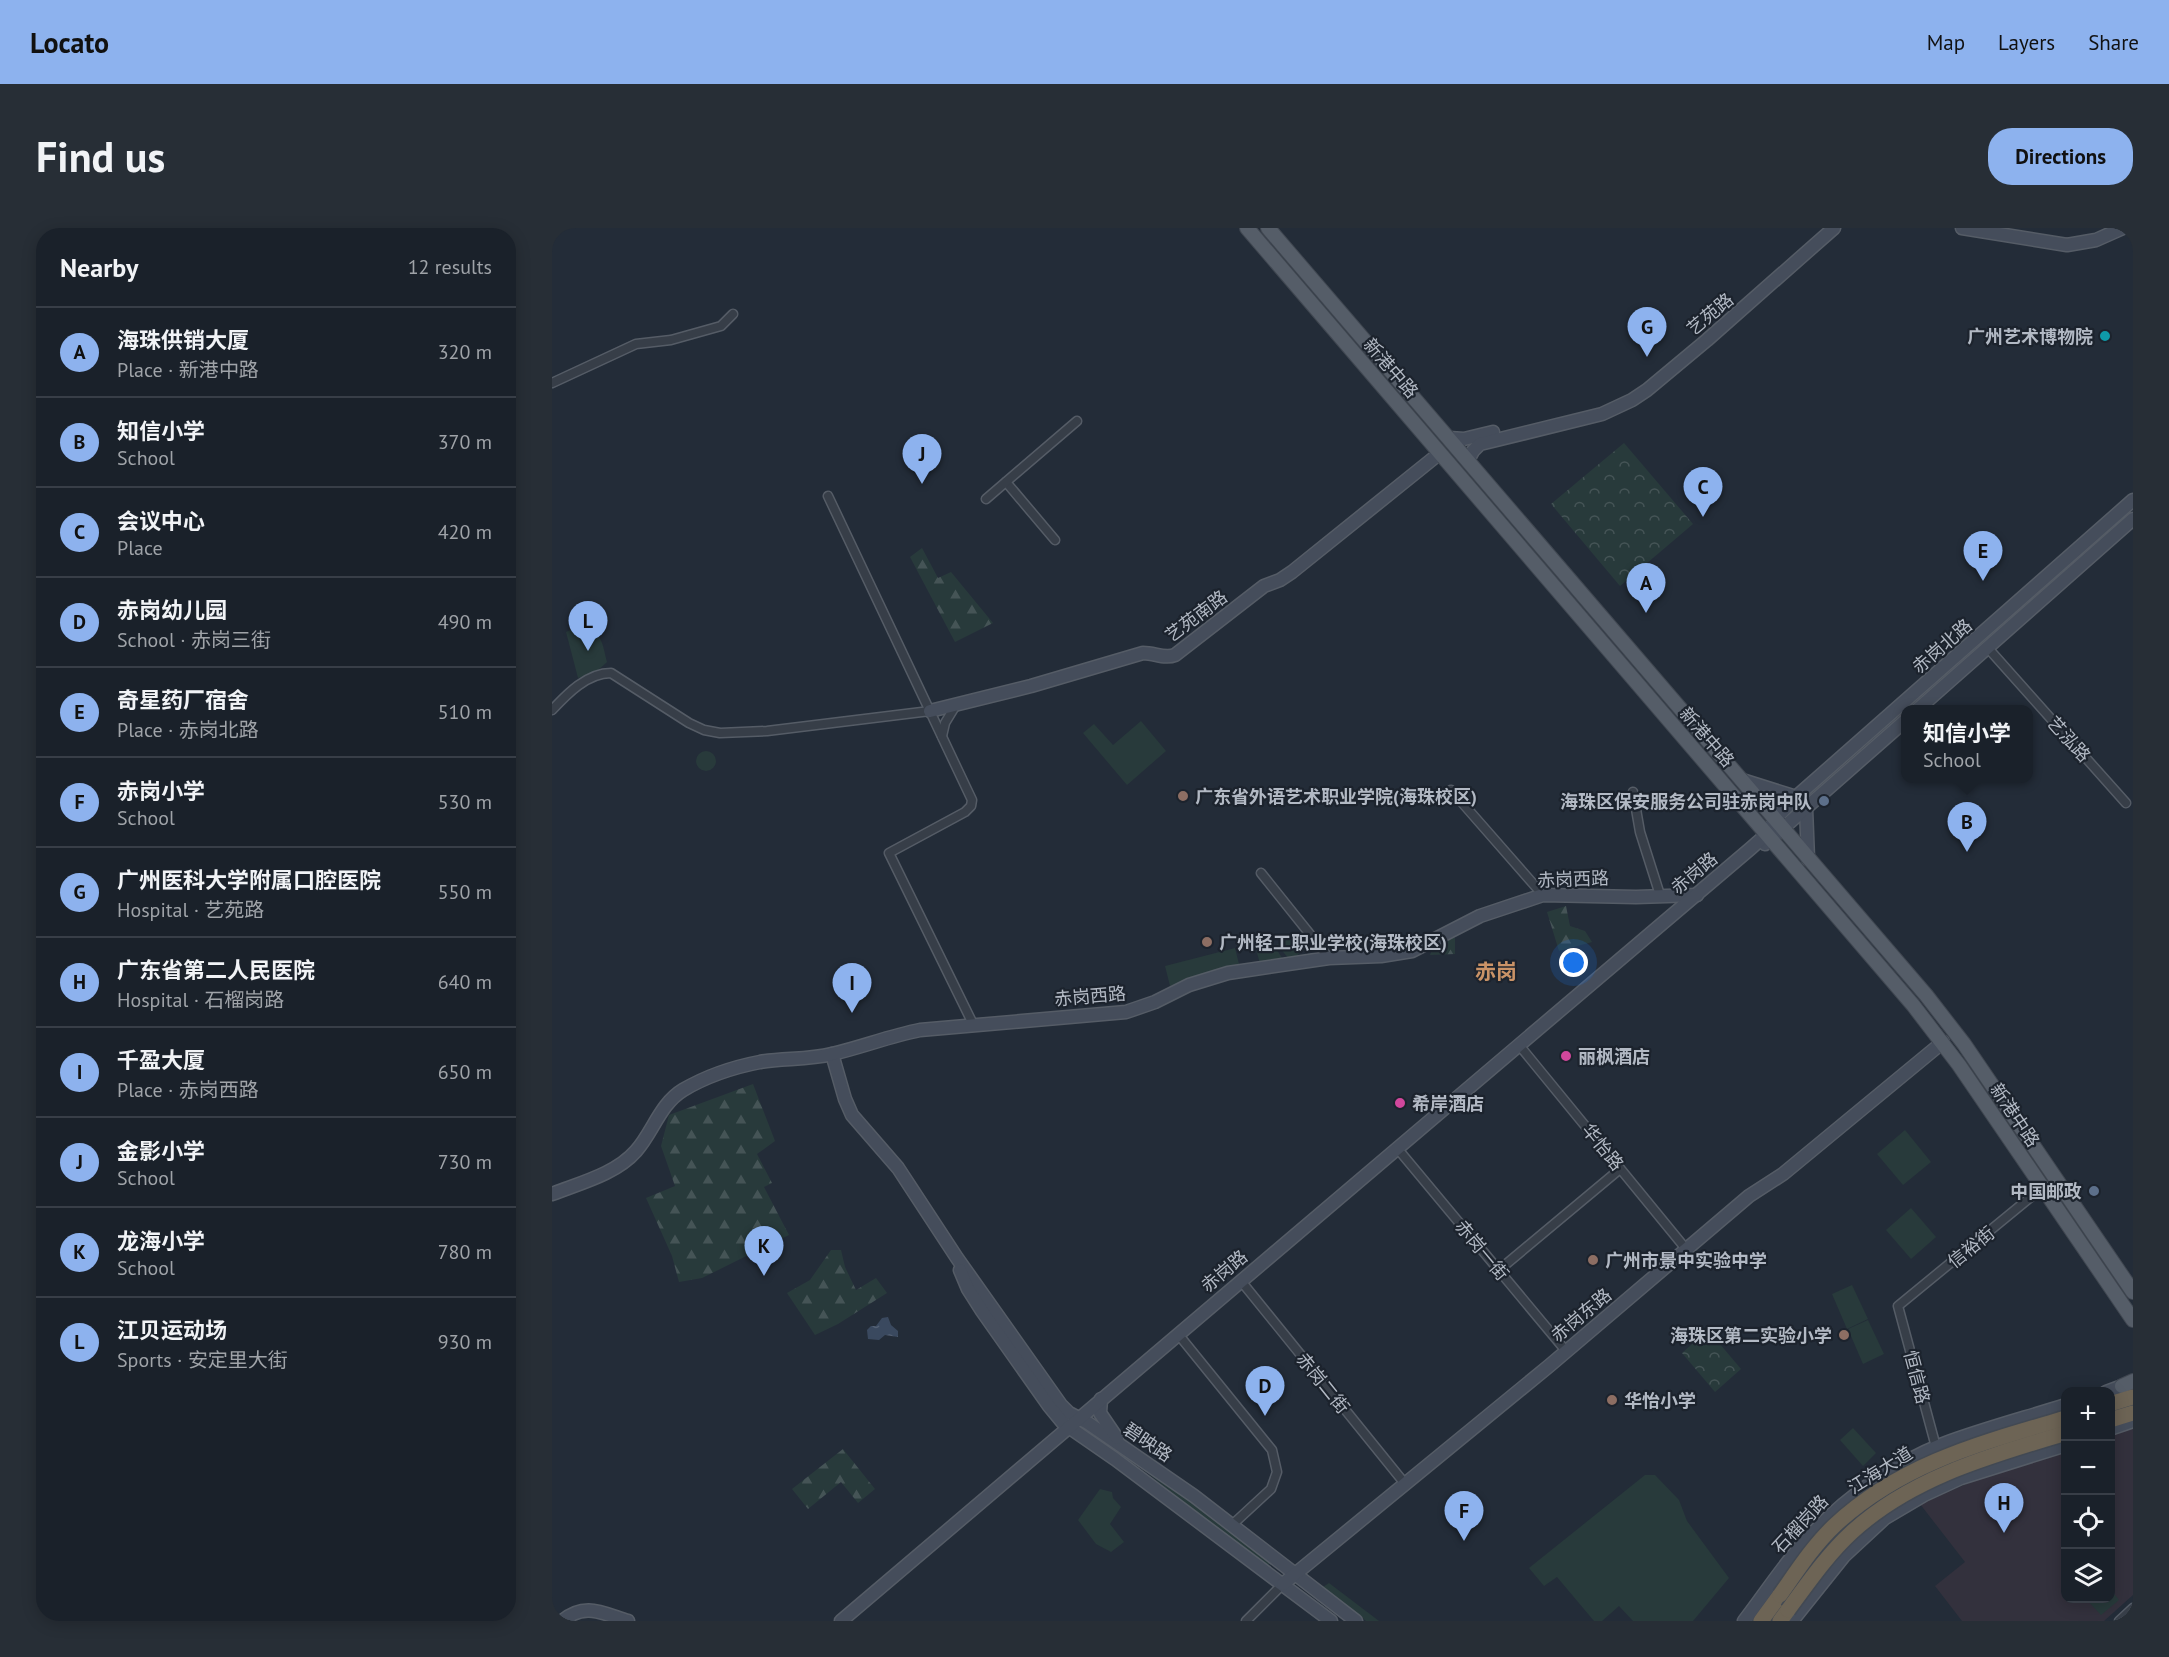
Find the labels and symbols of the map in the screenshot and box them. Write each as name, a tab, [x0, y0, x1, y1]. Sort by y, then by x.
street label: 艺苑路	[1682, 288, 1738, 340]
pin: G	[1628, 308, 1666, 357]
place label: 广州艺术博物院	[1967, 325, 2093, 348]
marker: 广州艺术博物院	[2098, 329, 2112, 343]
street label: 新港中路	[1359, 333, 1423, 403]
pin: J	[902, 434, 941, 484]
pin: C	[1684, 468, 1722, 517]
pin: E	[1964, 532, 2002, 581]
pin: A	[1626, 564, 1666, 613]
street label: 艺苑南路	[1160, 585, 1232, 647]
pin: L	[568, 602, 608, 651]
street label: 赤岗北路	[1907, 614, 1977, 678]
street label: 新港中路	[1675, 702, 1739, 772]
street label: 艺泓路	[2042, 711, 2096, 767]
place label: 广东省外语艺术职业学院(海珠校区)	[1195, 785, 1477, 808]
marker: 广东省外语艺术职业学院(海珠校区)	[1176, 789, 1190, 803]
place label: 海珠区保安服务公司驻赤岗中队	[1560, 790, 1812, 813]
marker: 海珠区保安服务公司驻赤岗中队	[1817, 794, 1831, 808]
pin: B	[1948, 802, 1986, 852]
street label: 赤岗路	[1666, 847, 1722, 899]
street label: 赤岗西路	[1537, 866, 1609, 892]
place label: 广州轻工职业学校(海珠校区)	[1219, 931, 1447, 954]
marker: 广州轻工职业学校(海珠校区)	[1200, 935, 1214, 949]
your location	[1559, 948, 1588, 977]
district label: 赤岗	[1475, 958, 1517, 985]
pin: I	[832, 964, 872, 1013]
street label: 赤岗西路	[1053, 981, 1127, 1011]
place label: 丽枫酒店	[1578, 1045, 1650, 1068]
marker: 丽枫酒店	[1559, 1049, 1573, 1063]
street label: 新港中路	[1985, 1079, 2045, 1151]
place label: 希岸酒店	[1412, 1092, 1484, 1115]
marker: 希岸酒店	[1393, 1096, 1407, 1110]
street label: 华怡路	[1577, 1119, 1629, 1175]
place label: 中国邮政	[2010, 1180, 2082, 1203]
marker: 中国邮政	[2087, 1184, 2101, 1198]
street label: 赤岗一街	[1450, 1215, 1514, 1285]
street label: 信裕街	[1943, 1221, 1999, 1273]
pin: K	[744, 1226, 784, 1276]
street label: 赤岗路	[1196, 1245, 1252, 1297]
place label: 广州市景中实验中学	[1605, 1249, 1767, 1272]
marker: 广州市景中实验中学	[1586, 1253, 1600, 1267]
street label: 赤岗东路	[1546, 1283, 1616, 1347]
place label: 海珠区第二实验小学	[1670, 1324, 1832, 1347]
marker: 海珠区第二实验小学	[1837, 1328, 1851, 1342]
street label: 赤岗二街	[1291, 1348, 1355, 1418]
street label: 恒信路	[1899, 1348, 1935, 1406]
pin: D	[1246, 1366, 1284, 1416]
place label: 华怡小学	[1624, 1389, 1696, 1412]
marker: 华怡小学	[1605, 1393, 1619, 1407]
street label: 碧映路	[1119, 1417, 1177, 1467]
street label: 江海大道	[1843, 1441, 1917, 1499]
pin: H	[1984, 1484, 2024, 1533]
street label: 石榴岗路	[1767, 1490, 1833, 1558]
pin: F	[1444, 1492, 1484, 1541]

